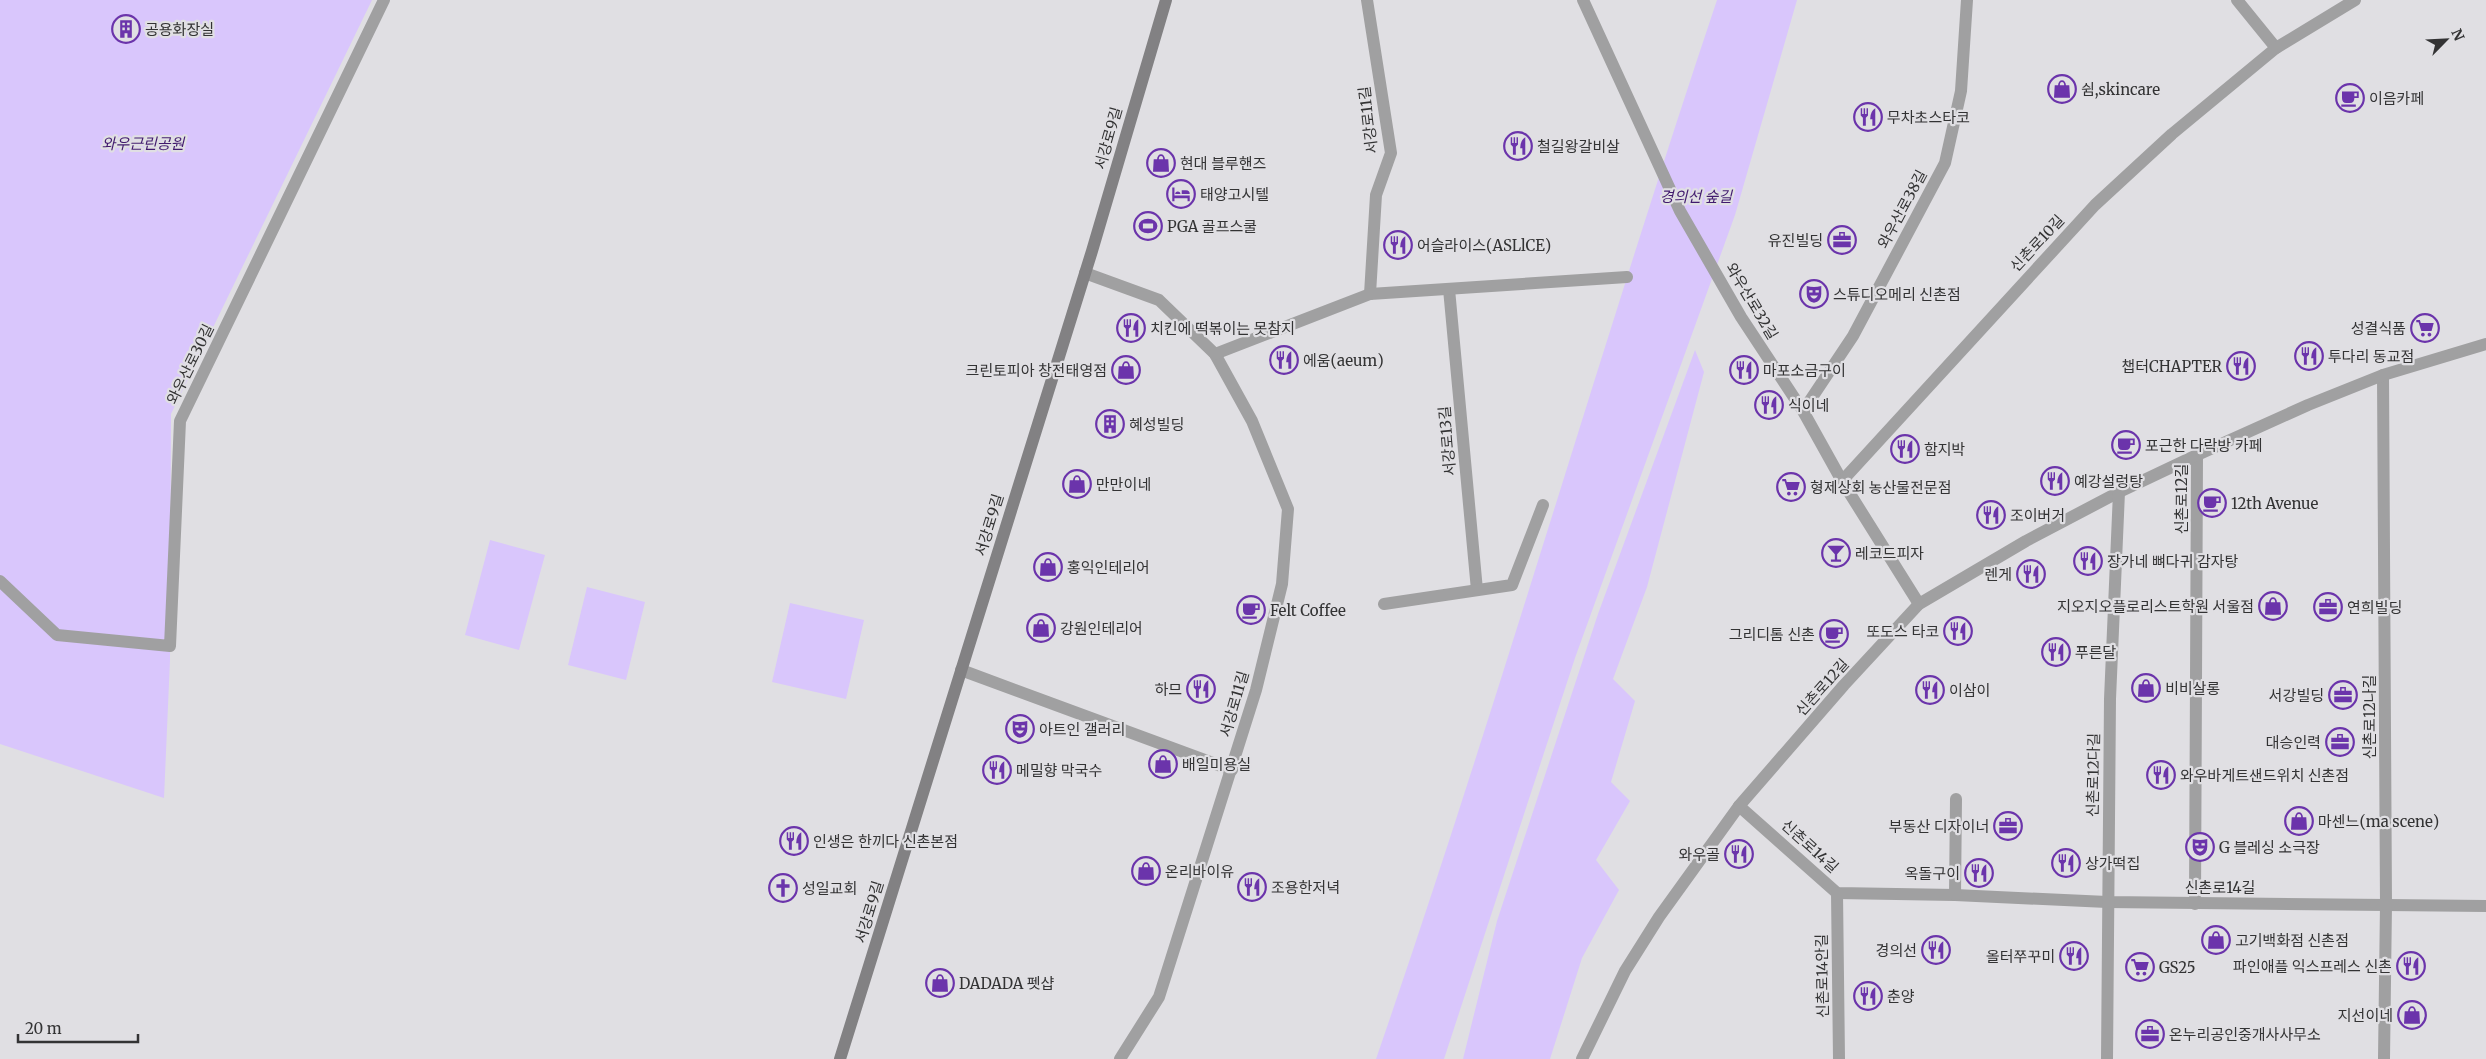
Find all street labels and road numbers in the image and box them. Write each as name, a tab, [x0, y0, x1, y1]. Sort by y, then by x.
street label: 서강로11길	[1354, 85, 1382, 155]
street label: 서강로9길	[1090, 104, 1126, 172]
street label: 와우산로38길	[1873, 166, 1931, 252]
street label: 신촌로10길	[2006, 211, 2068, 275]
street label: 와우산로32길	[1722, 259, 1782, 343]
street label: 와우산로30길	[162, 321, 218, 407]
street label: 서강로13길	[1434, 405, 1460, 477]
street label: 신촌로12길	[2172, 464, 2191, 534]
street label: 서강로9길	[971, 491, 1007, 559]
street label: 신촌로12길	[1791, 654, 1853, 720]
street label: 서강로11길	[1215, 669, 1253, 739]
street label: 신촌로12나길	[2360, 675, 2379, 759]
street label: 신촌로12다길	[2083, 733, 2103, 817]
street label: 신촌로14길	[1777, 815, 1843, 877]
street label: 서강로9길	[851, 878, 887, 946]
street label: 신촌로14길	[2185, 878, 2255, 897]
street label: 신촌로14안길	[1812, 934, 1832, 1018]

